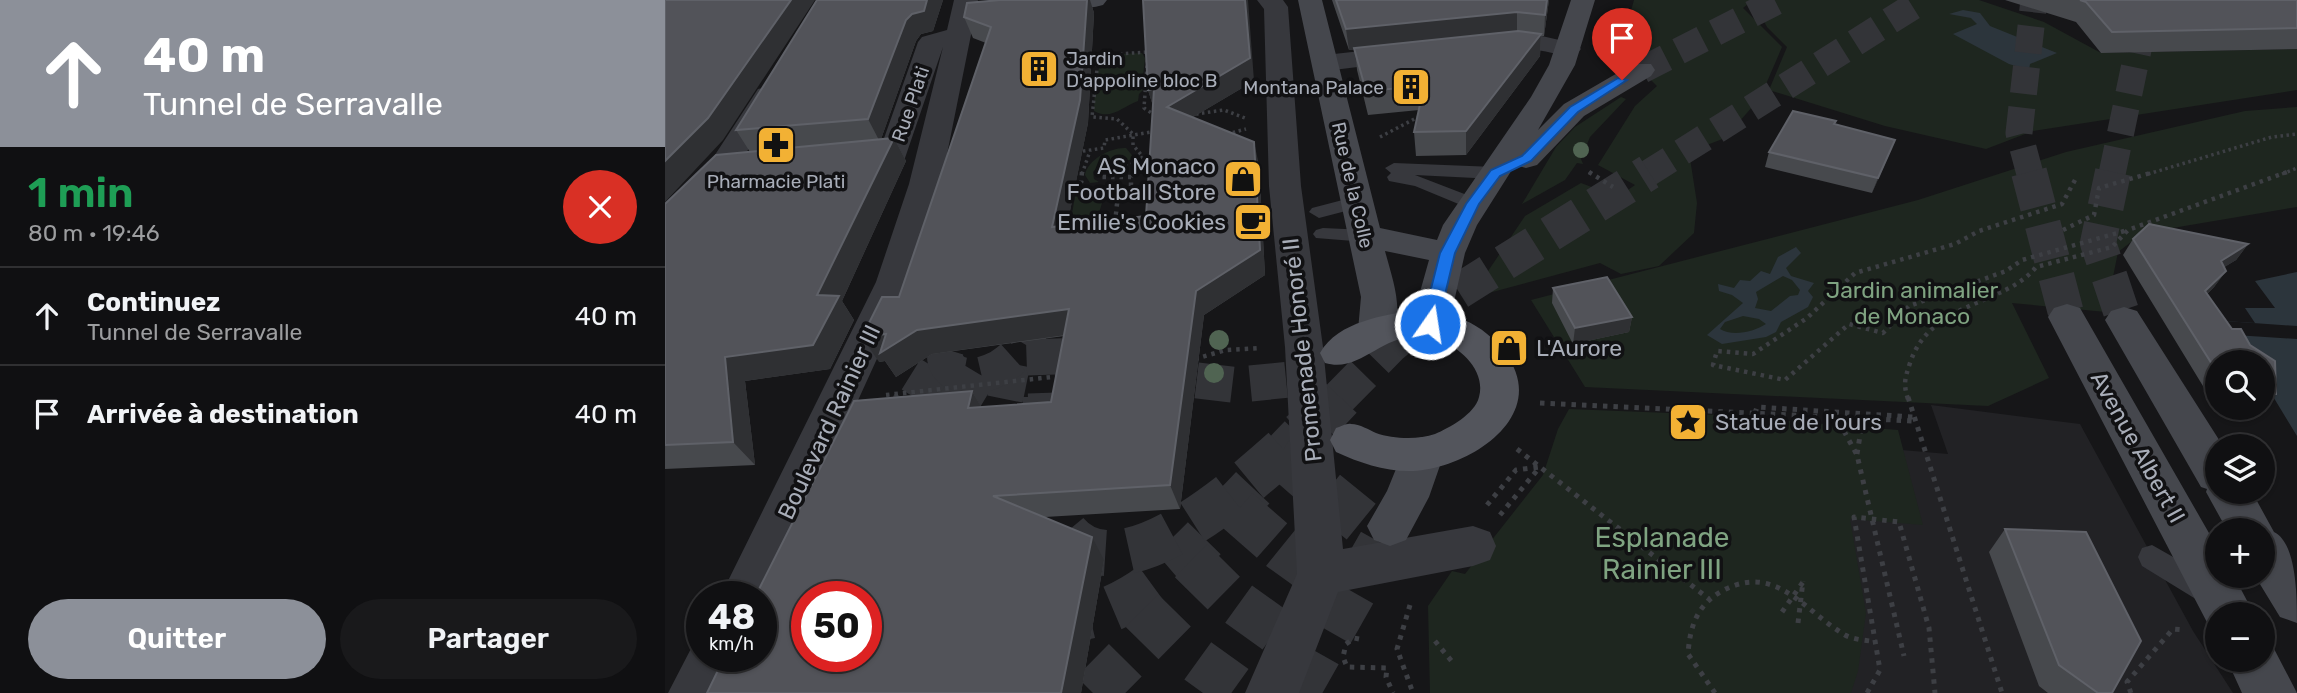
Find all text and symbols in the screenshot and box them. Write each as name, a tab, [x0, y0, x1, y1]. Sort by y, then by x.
pin	[1592, 8, 1652, 80]
icon: arrive	[1603, 19, 1641, 57]
text: 40 m	[143, 26, 265, 84]
icon: ahead	[28, 28, 119, 119]
place label: Jardin D'appoline bloc B	[1066, 47, 1217, 92]
building icon: Jardin D'appoline bloc B	[1018, 48, 1060, 90]
street label: Rue Plati	[887, 63, 934, 145]
building icon: Montana Palace	[1390, 66, 1432, 108]
place label: Montana Palace	[1243, 76, 1384, 99]
text: Tunnel de Serravalle	[143, 85, 443, 123]
street label: Rue de la Colle	[1327, 120, 1378, 251]
pharmacy icon: Pharmacie Plati	[755, 124, 797, 166]
place label: AS Monaco Football Store	[1066, 152, 1216, 206]
shop icon: AS Monaco Football Store	[1222, 158, 1264, 200]
text: 1 min	[28, 168, 134, 218]
button: close	[563, 170, 637, 244]
place label: Pharmacie Plati	[707, 170, 845, 193]
cafe icon: Emilie's Cookies	[1232, 201, 1274, 243]
place label: Emilie's Cookies	[1057, 208, 1226, 236]
text: 80 m · 19:46	[28, 219, 160, 247]
street label: Promenade Honoré II	[1276, 237, 1328, 463]
park label: Jardin animalier de Monaco	[1826, 276, 1999, 330]
text: Continuez	[87, 287, 220, 318]
position arrow	[1393, 287, 1467, 361]
icon: ahead	[28, 297, 66, 335]
text: 40 m	[575, 301, 637, 332]
text: Tunnel de Serravalle	[87, 318, 303, 346]
street label: Boulevard Rainier III	[772, 320, 886, 524]
shop icon: L'Aurore	[1488, 327, 1530, 369]
place label: L'Aurore	[1536, 334, 1622, 362]
map controls	[2205, 350, 2275, 672]
button: search	[2205, 350, 2275, 420]
street label: Avenue Albert II	[2085, 366, 2191, 528]
icon: arrive	[28, 395, 66, 433]
text: Arrivée à destination	[87, 399, 359, 430]
text: 40 m	[575, 399, 637, 430]
place icon: Statue de l'ours	[1667, 401, 1709, 443]
place label: Statue de l'ours	[1715, 408, 1882, 436]
button: layers	[2205, 434, 2275, 504]
button: +	[2205, 518, 2275, 588]
park label: Esplanade Rainier III	[1595, 521, 1729, 586]
speed limit sign: 50	[791, 581, 882, 672]
text: 48	[708, 596, 755, 638]
button: Quitter	[28, 599, 326, 679]
button: Partager	[340, 599, 637, 679]
button: −	[2205, 602, 2275, 672]
text: km/h	[709, 633, 754, 655]

